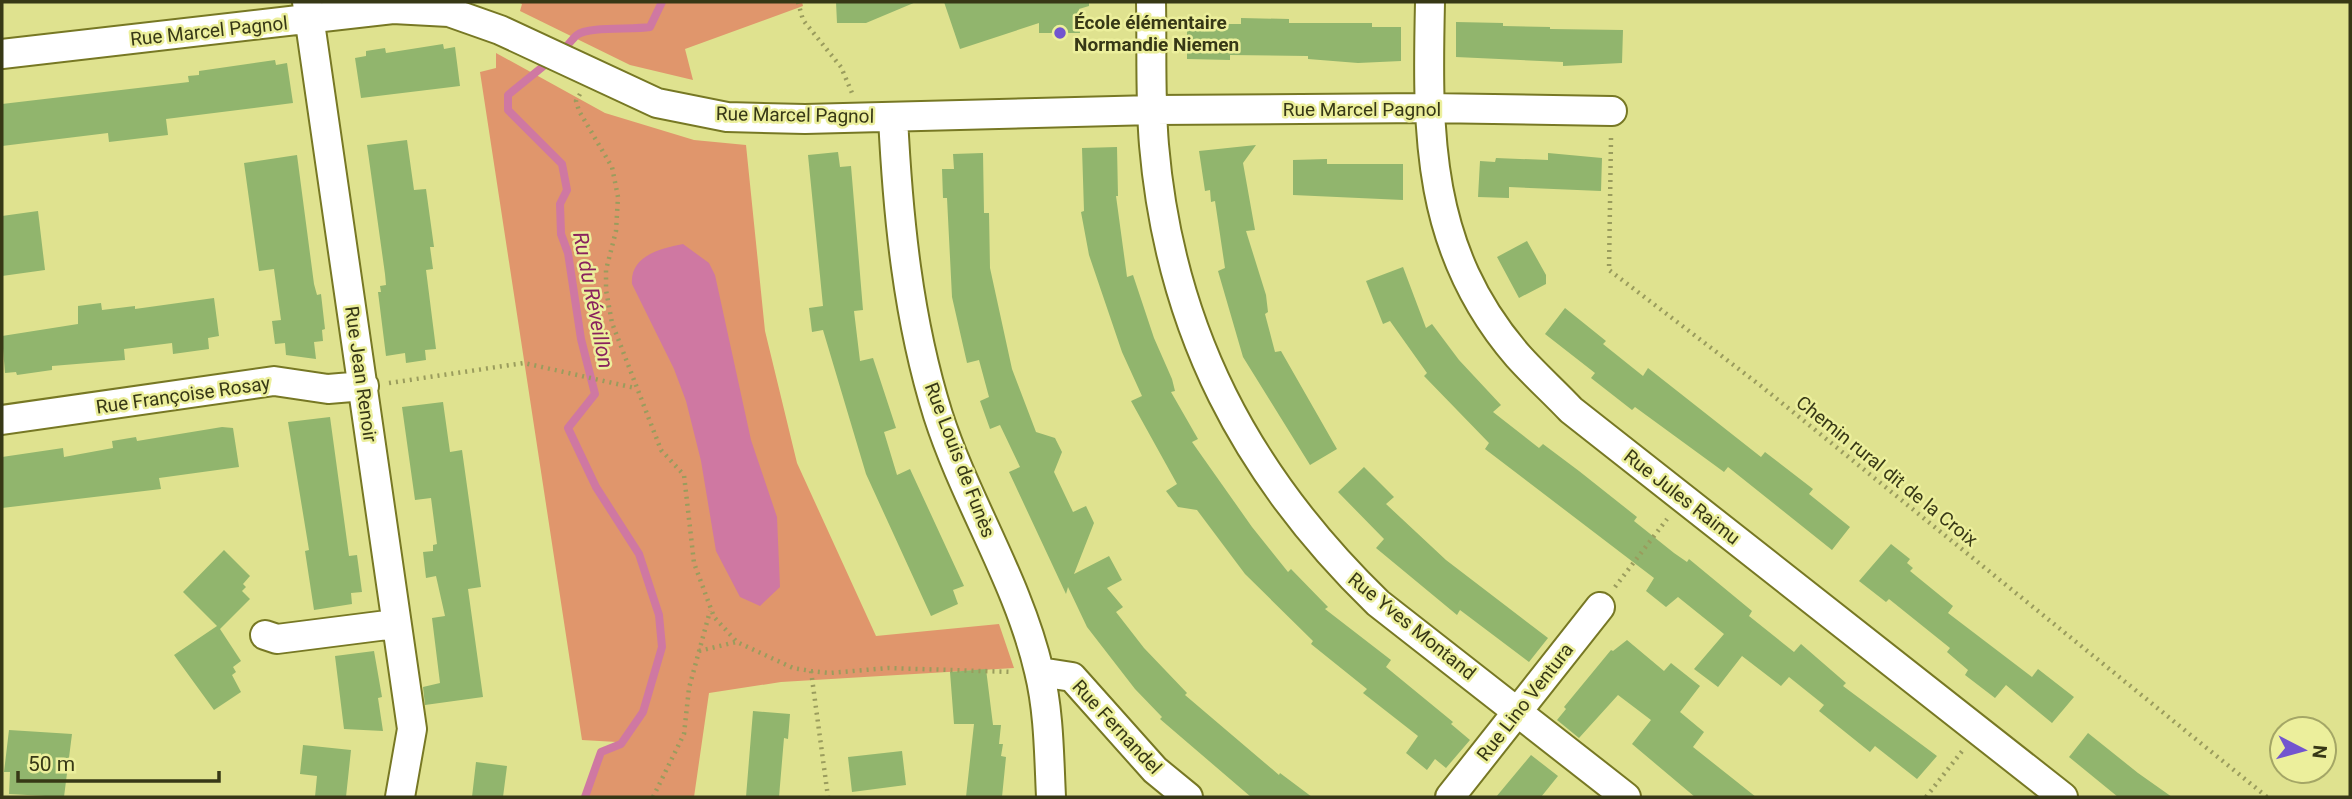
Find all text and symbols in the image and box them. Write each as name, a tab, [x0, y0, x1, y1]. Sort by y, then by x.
street label: Rue Marcel Pagnol	[129, 11, 289, 51]
place label: École élémentaire Normandie Niemen	[1074, 11, 1239, 56]
marker: École élémentaire Normandie Niemen	[1052, 25, 1068, 41]
street label: Rue Marcel Pagnol	[1283, 98, 1441, 121]
street label: Rue Marcel Pagnol	[716, 102, 874, 128]
water label: Ru du Réveillon	[568, 230, 618, 370]
street label: Rue Jean Renoir	[340, 304, 382, 444]
street label: Rue Françoise Rosay	[94, 371, 272, 419]
street label: Rue Louis de Funès	[920, 379, 1000, 541]
street label: Chemin rural dit de la Croix	[1792, 391, 1983, 552]
street label: Rue Jules Raimu	[1619, 445, 1745, 549]
street label: Rue Yves Montand	[1344, 567, 1480, 685]
street label: Rue Lino Ventura	[1472, 638, 1578, 766]
street label: Rue Fernandel	[1067, 675, 1167, 779]
north arrow	[2268, 715, 2338, 785]
scale bar	[18, 740, 219, 784]
text: N	[2307, 744, 2332, 760]
text: 50 m	[28, 752, 75, 776]

